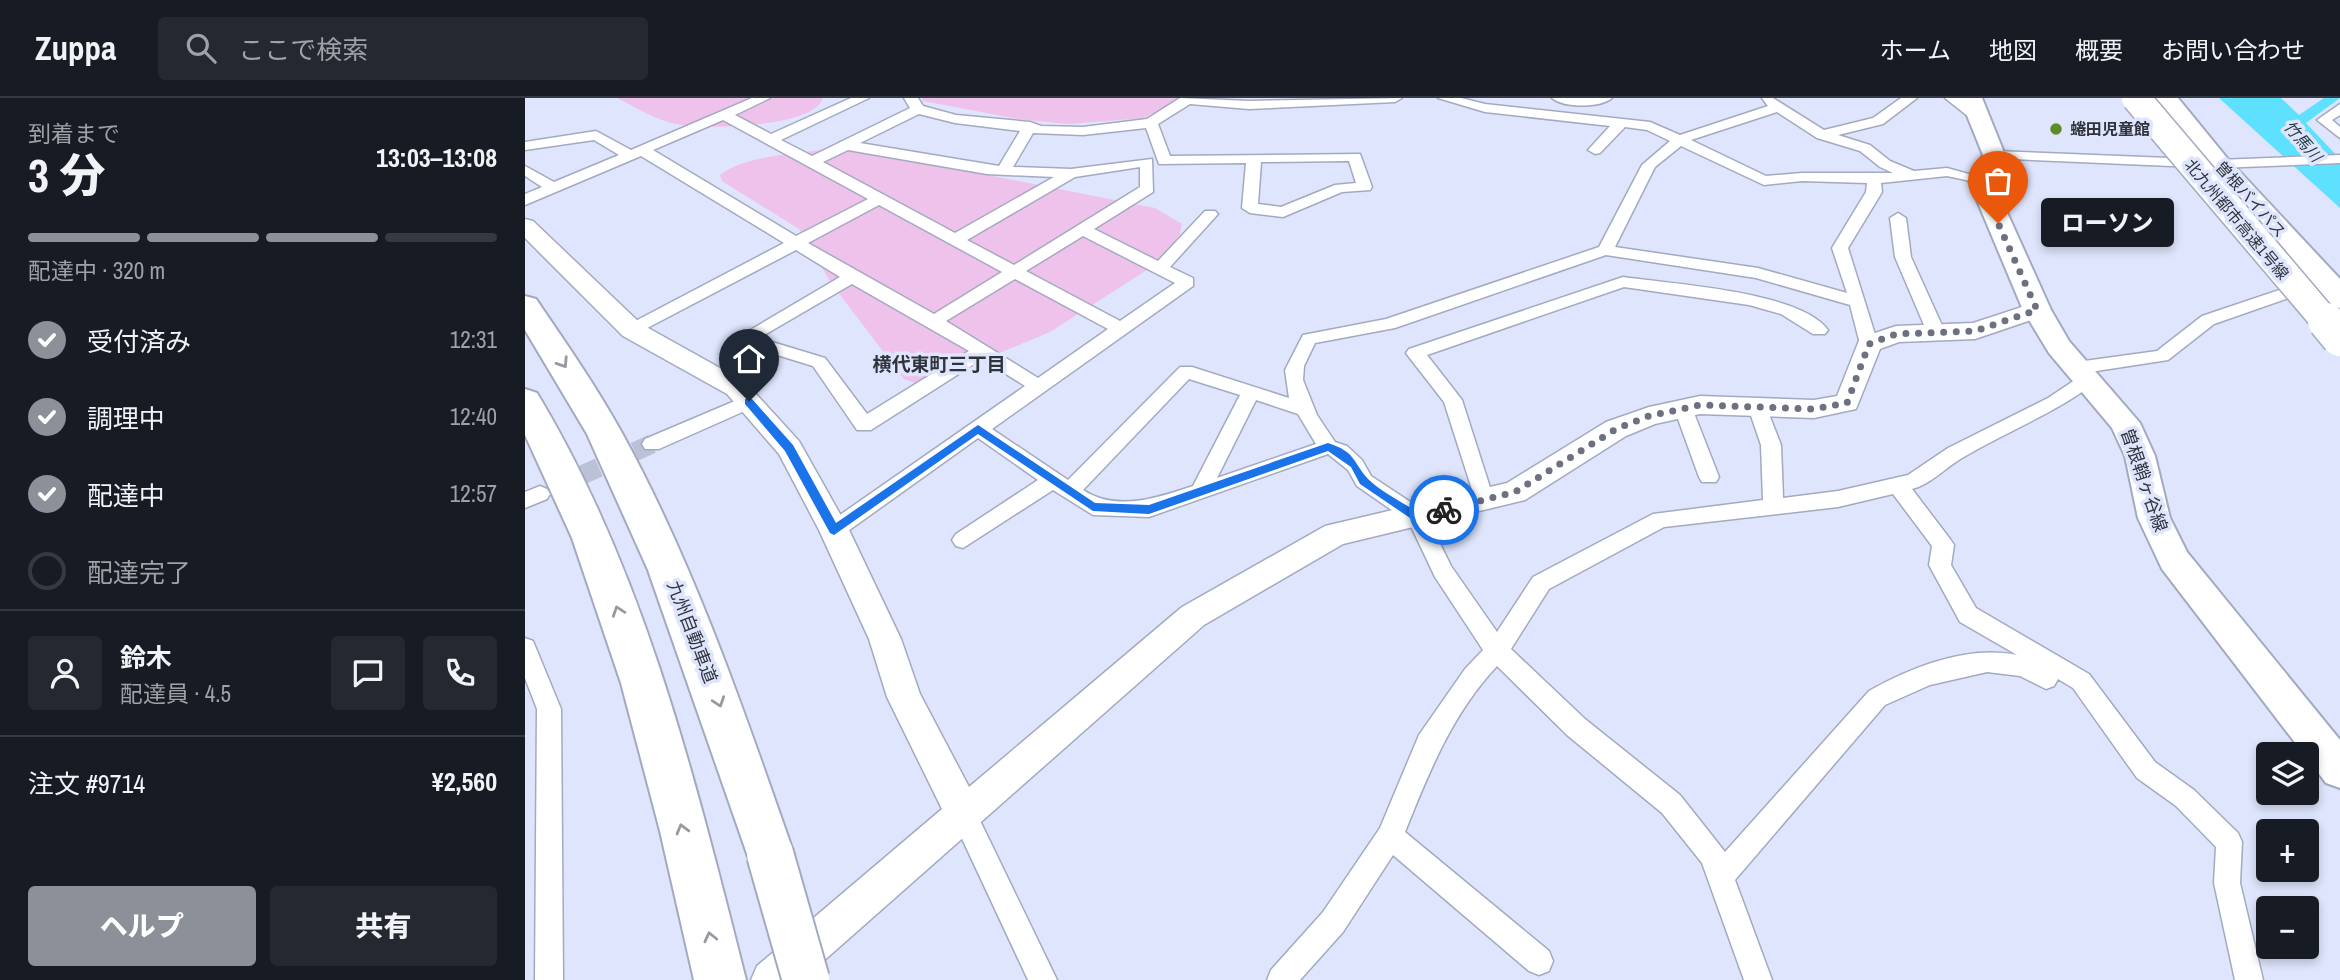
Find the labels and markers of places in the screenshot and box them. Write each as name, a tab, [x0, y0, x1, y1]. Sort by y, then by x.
place label: 蜷田児童館	[2070, 118, 2150, 140]
marker: 蜷田児童館	[2048, 121, 2064, 137]
pin	[1968, 151, 2028, 223]
callout: ローソン	[2040, 198, 2173, 248]
pin	[719, 329, 779, 401]

